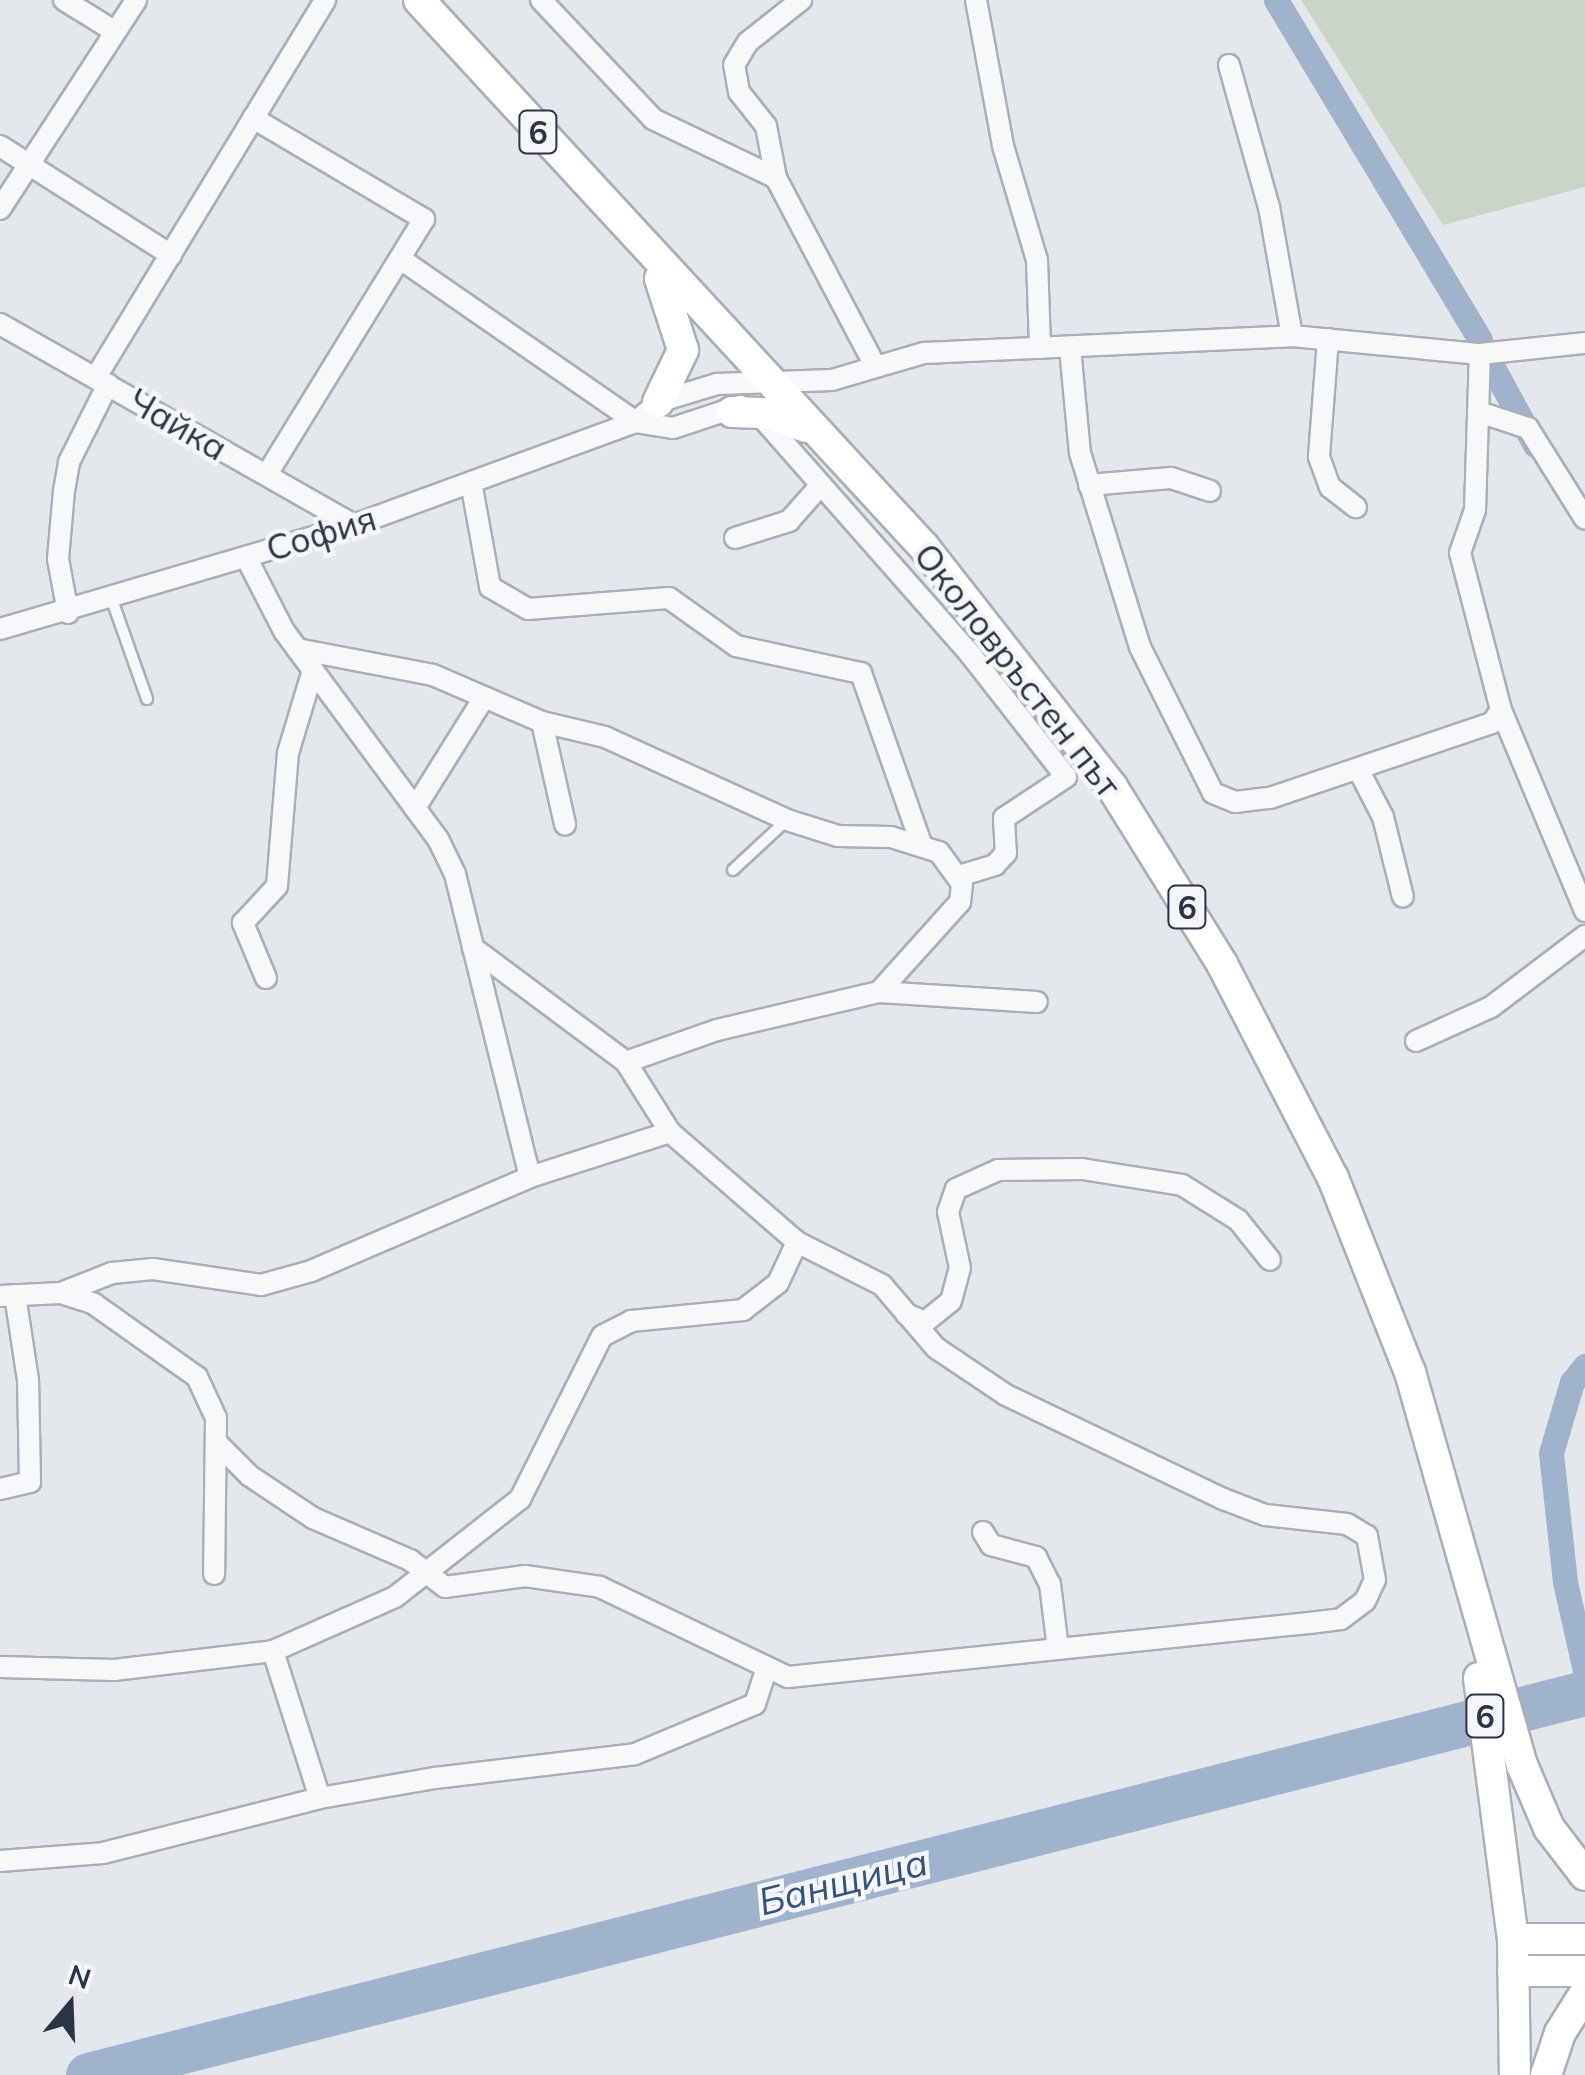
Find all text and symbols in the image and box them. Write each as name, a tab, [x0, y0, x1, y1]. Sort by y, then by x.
road number: 6	[518, 105, 558, 159]
street label: Чайка	[121, 379, 235, 469]
street label: София	[261, 496, 381, 570]
street label: Околовръстен път	[906, 535, 1130, 805]
road number: 6	[1167, 880, 1207, 934]
road number: 6	[1465, 1689, 1505, 1743]
water label: Банщица	[754, 1839, 932, 1925]
north arrow	[20, 1955, 120, 2055]
text: N	[64, 1956, 96, 1996]

